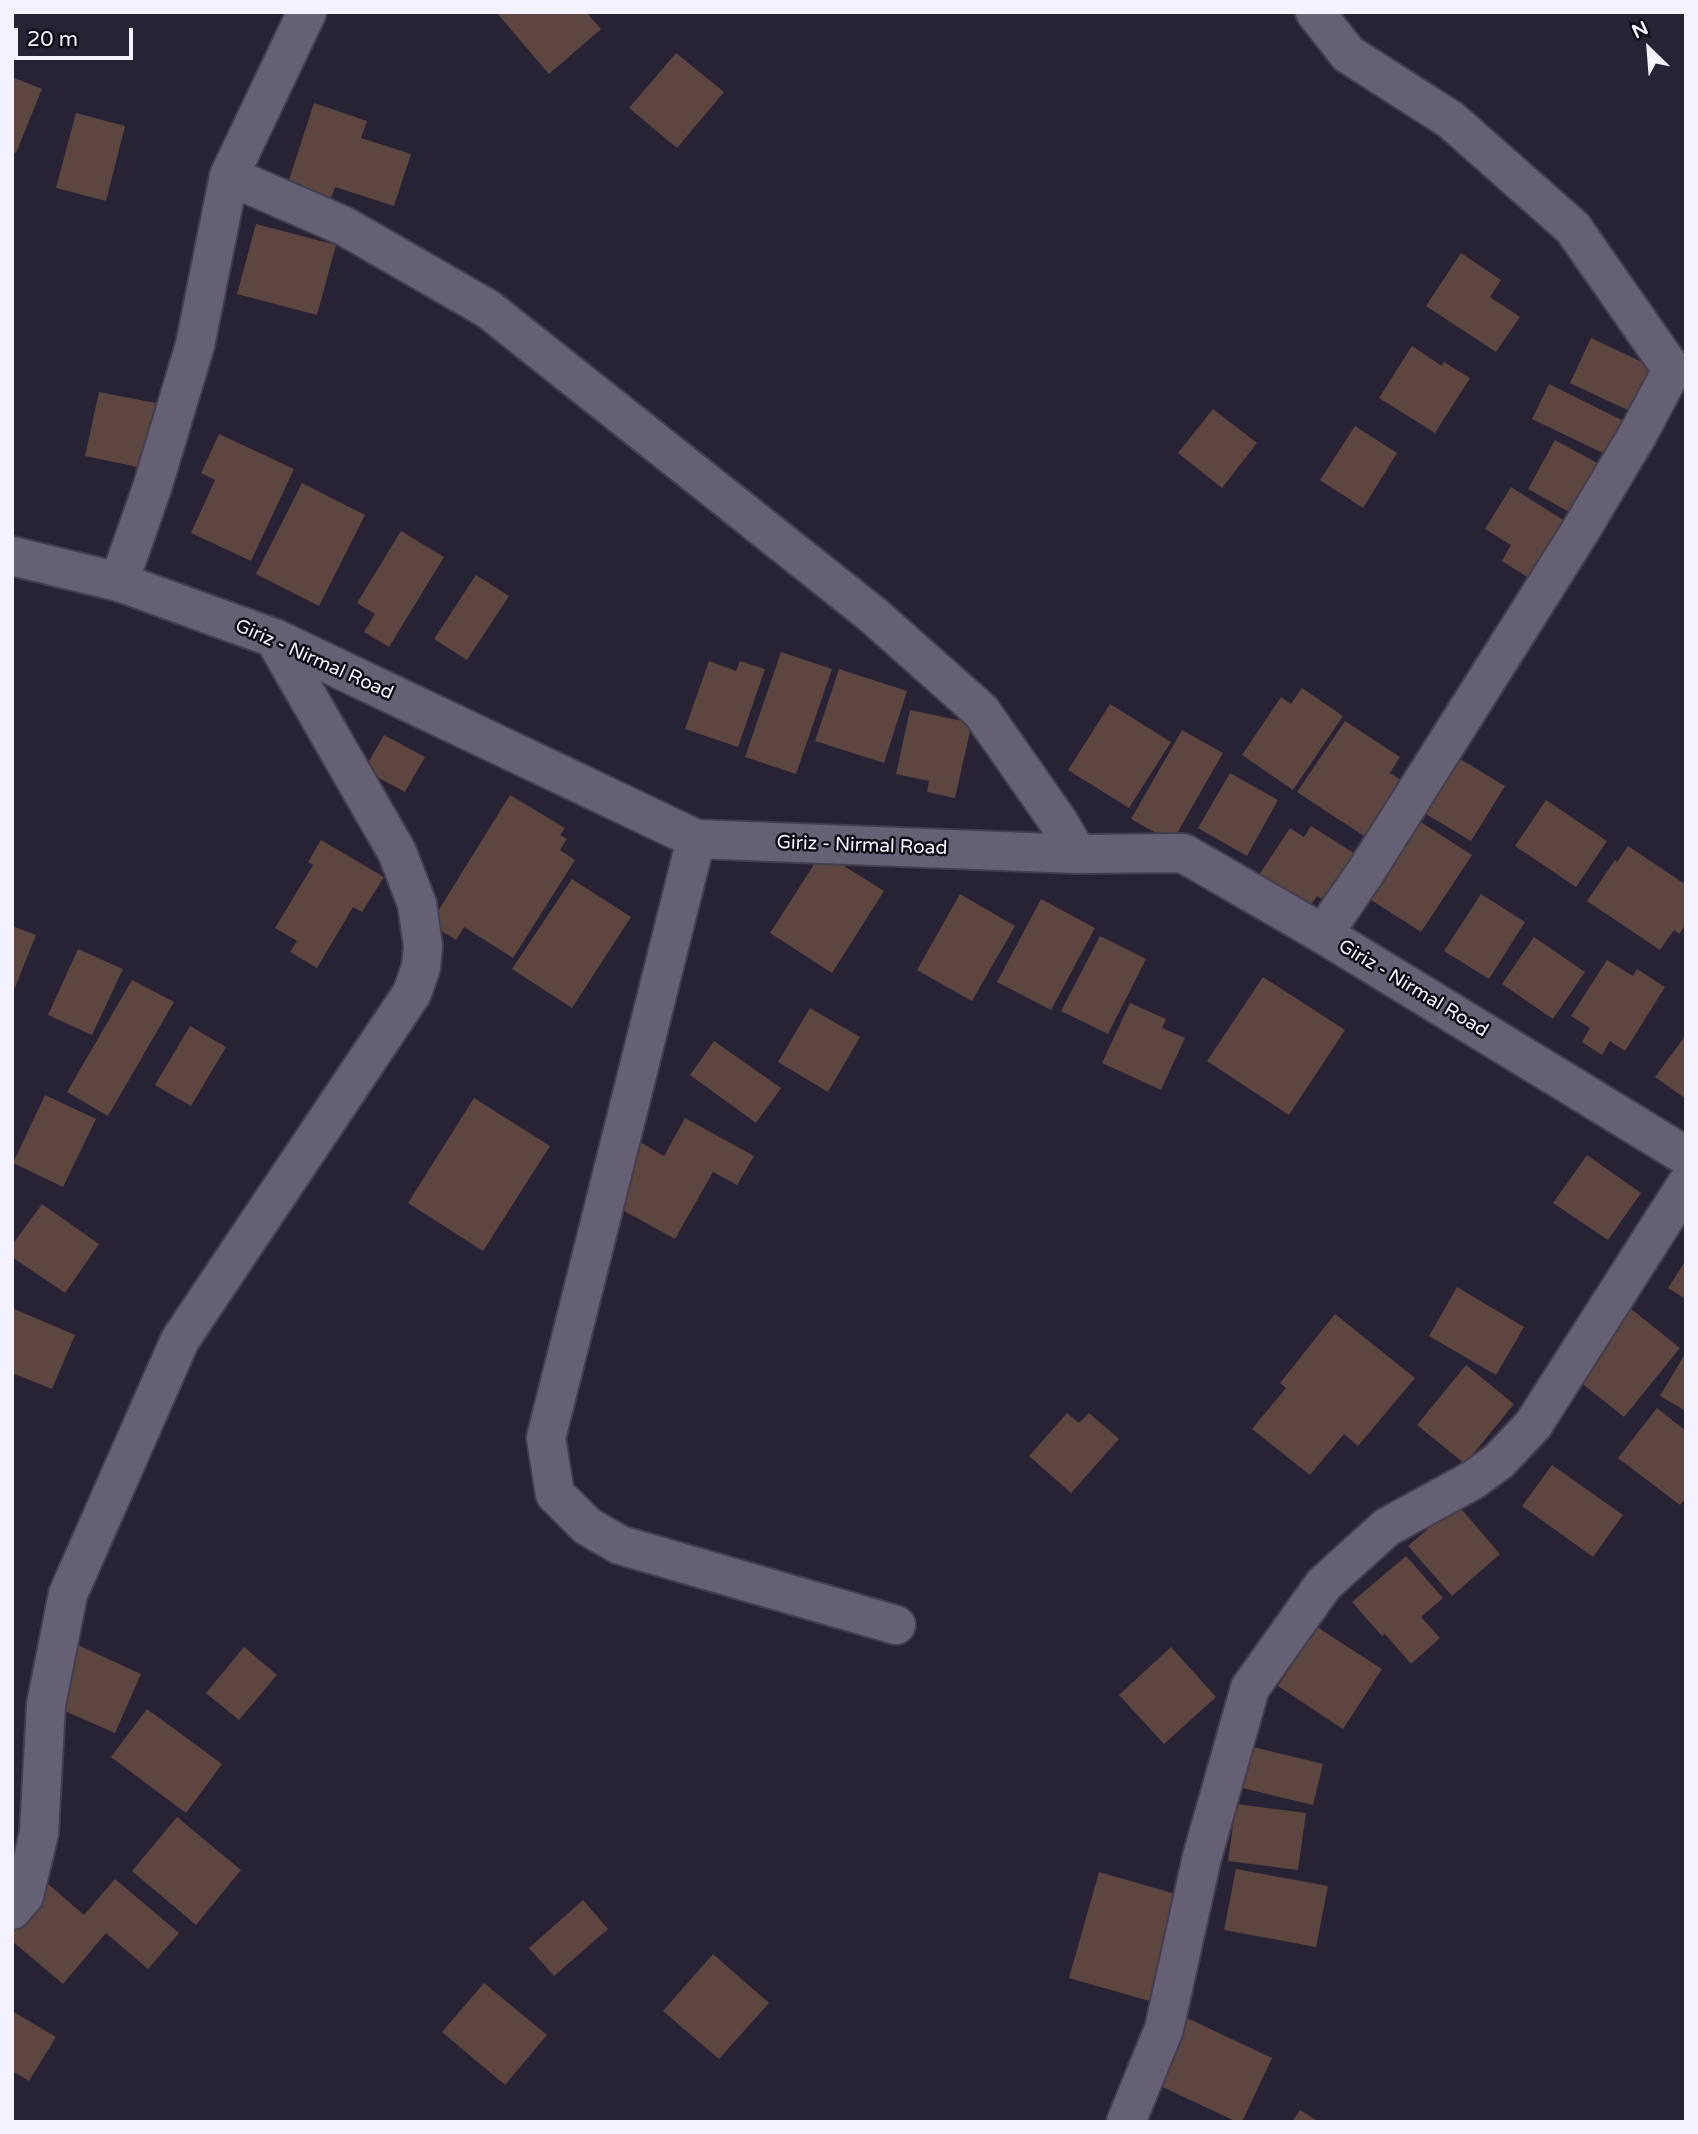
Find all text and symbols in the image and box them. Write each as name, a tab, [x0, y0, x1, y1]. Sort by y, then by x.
scale bar	[18, 14, 136, 58]
north arrow	[1614, 14, 1684, 84]
text: N	[1629, 17, 1652, 43]
text: 20 m	[27, 27, 78, 52]
street label: Giriz - Nirmal Road	[231, 615, 397, 705]
street label: Giriz - Nirmal Road	[776, 832, 948, 860]
street label: Giriz - Nirmal Road	[1334, 935, 1492, 1043]

